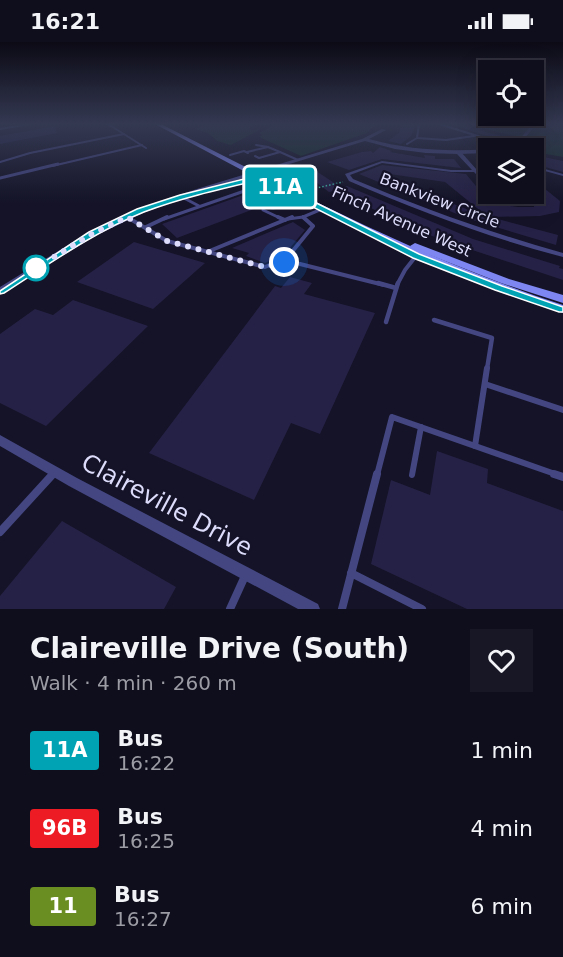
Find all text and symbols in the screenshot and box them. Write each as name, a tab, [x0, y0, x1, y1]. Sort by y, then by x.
text: 16:21	[30, 9, 100, 34]
map controls	[478, 60, 544, 204]
button: locate	[478, 60, 544, 126]
button: layers	[478, 138, 544, 204]
line badge: 11A	[246, 168, 314, 206]
street label: Bankview Circle	[377, 169, 503, 232]
text: 11A	[257, 175, 303, 199]
street label: Finch Avenue West	[329, 182, 474, 261]
your location	[269, 247, 299, 277]
unlabelled marker	[23, 255, 49, 281]
street label: Claireville Drive	[77, 448, 257, 562]
button: heart	[470, 629, 533, 692]
text: Claireville Drive (South)	[30, 632, 409, 665]
text: Walk · 4 min · 260 m	[30, 671, 237, 695]
text: Bus	[117, 726, 163, 751]
text: 11A	[42, 738, 87, 762]
text: 1 min	[471, 738, 533, 763]
text: 16:22	[117, 751, 175, 775]
text: Bus	[117, 804, 163, 829]
text: 96B	[42, 816, 87, 840]
text: 4 min	[471, 816, 533, 841]
text: 16:25	[117, 829, 175, 853]
text: Bus	[114, 882, 160, 907]
text: 11	[48, 894, 78, 918]
text: 6 min	[471, 894, 533, 919]
text: 16:27	[114, 907, 172, 931]

